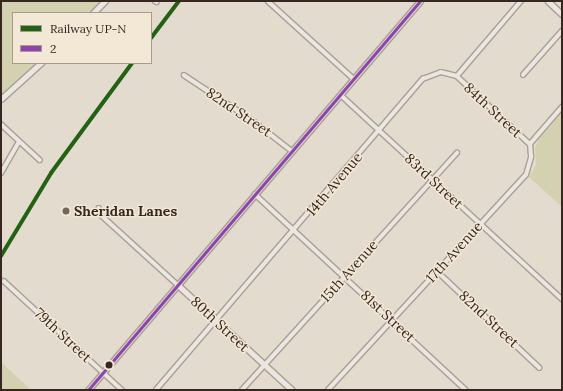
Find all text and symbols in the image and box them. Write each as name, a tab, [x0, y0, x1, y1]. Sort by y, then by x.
legend	[12, 12, 152, 64]
text: Railway UP-N	[50, 21, 126, 36]
text: 2	[50, 41, 56, 56]
street label: 84th Street	[461, 79, 525, 141]
street label: 82nd Street	[203, 84, 275, 140]
street label: 14th Avenue	[303, 149, 365, 219]
street label: 83rd Street	[401, 150, 467, 212]
place label: Sheridan Lanes	[74, 203, 177, 219]
marker: Sheridan Lanes	[61, 206, 71, 216]
street label: 17th Avenue	[422, 218, 486, 286]
street label: 15th Avenue	[317, 236, 381, 306]
street label: 81st Street	[357, 287, 419, 345]
street label: 82nd Street	[456, 287, 522, 351]
street label: 80th Street	[187, 293, 253, 355]
street label: 79th Street	[31, 304, 95, 366]
unlabelled marker	[104, 360, 114, 370]

